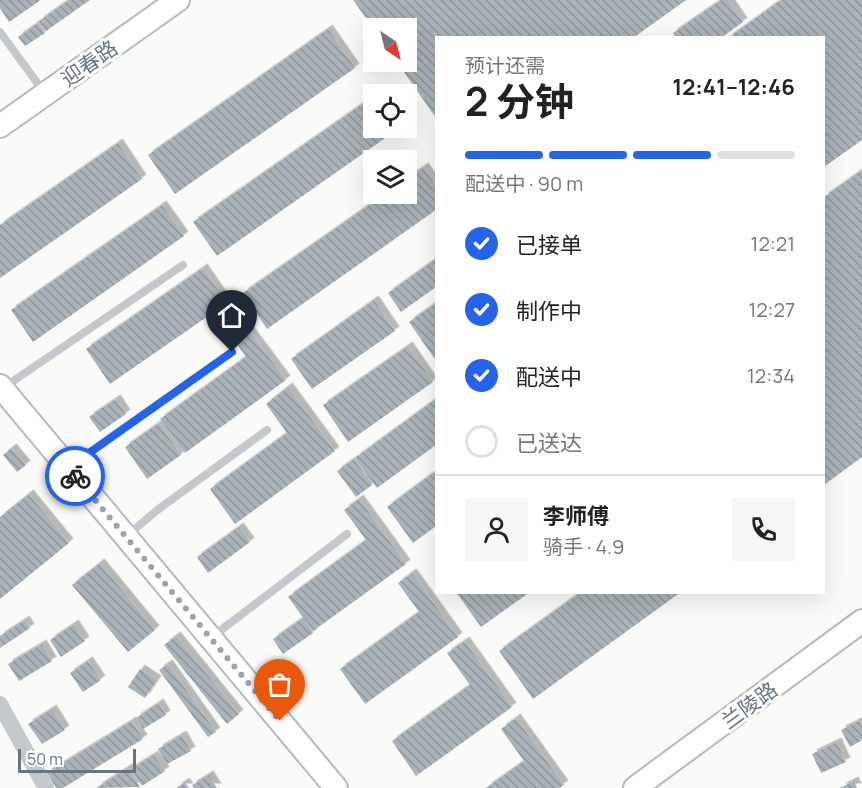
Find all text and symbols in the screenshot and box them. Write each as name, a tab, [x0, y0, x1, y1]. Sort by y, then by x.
north arrow	[363, 18, 417, 72]
map controls	[363, 18, 417, 204]
street label: 迎春路	[55, 33, 123, 93]
text: 预计还需	[465, 52, 545, 79]
text: 12:41–12:46	[673, 72, 795, 102]
text: 2 分钟	[465, 74, 574, 128]
button: locate	[363, 84, 417, 138]
button: layers	[363, 150, 417, 204]
text: 配送中 · 90 m	[465, 170, 583, 197]
icon: check	[465, 227, 498, 260]
text: 已接单	[516, 230, 582, 260]
text: 12:21	[751, 230, 795, 257]
pin	[206, 290, 257, 352]
icon: check	[465, 293, 498, 326]
text: 制作中	[516, 296, 582, 326]
text: 12:27	[748, 296, 795, 323]
icon: home	[215, 299, 248, 332]
icon: check	[465, 359, 498, 392]
text: 配送中	[516, 362, 582, 392]
text: 12:34	[747, 362, 795, 389]
text: 已送达	[516, 428, 582, 458]
courier	[45, 446, 105, 506]
icon: bike	[59, 460, 92, 493]
button: person	[465, 498, 528, 561]
button: phone	[732, 498, 795, 561]
text: 李师傅	[543, 501, 609, 531]
text: 骑手 · 4.9	[543, 533, 624, 560]
pin	[254, 659, 305, 721]
icon: bag	[263, 668, 296, 701]
street label: 兰陵路	[715, 675, 783, 735]
scale bar	[18, 746, 136, 774]
text: 50 m	[27, 748, 63, 770]

